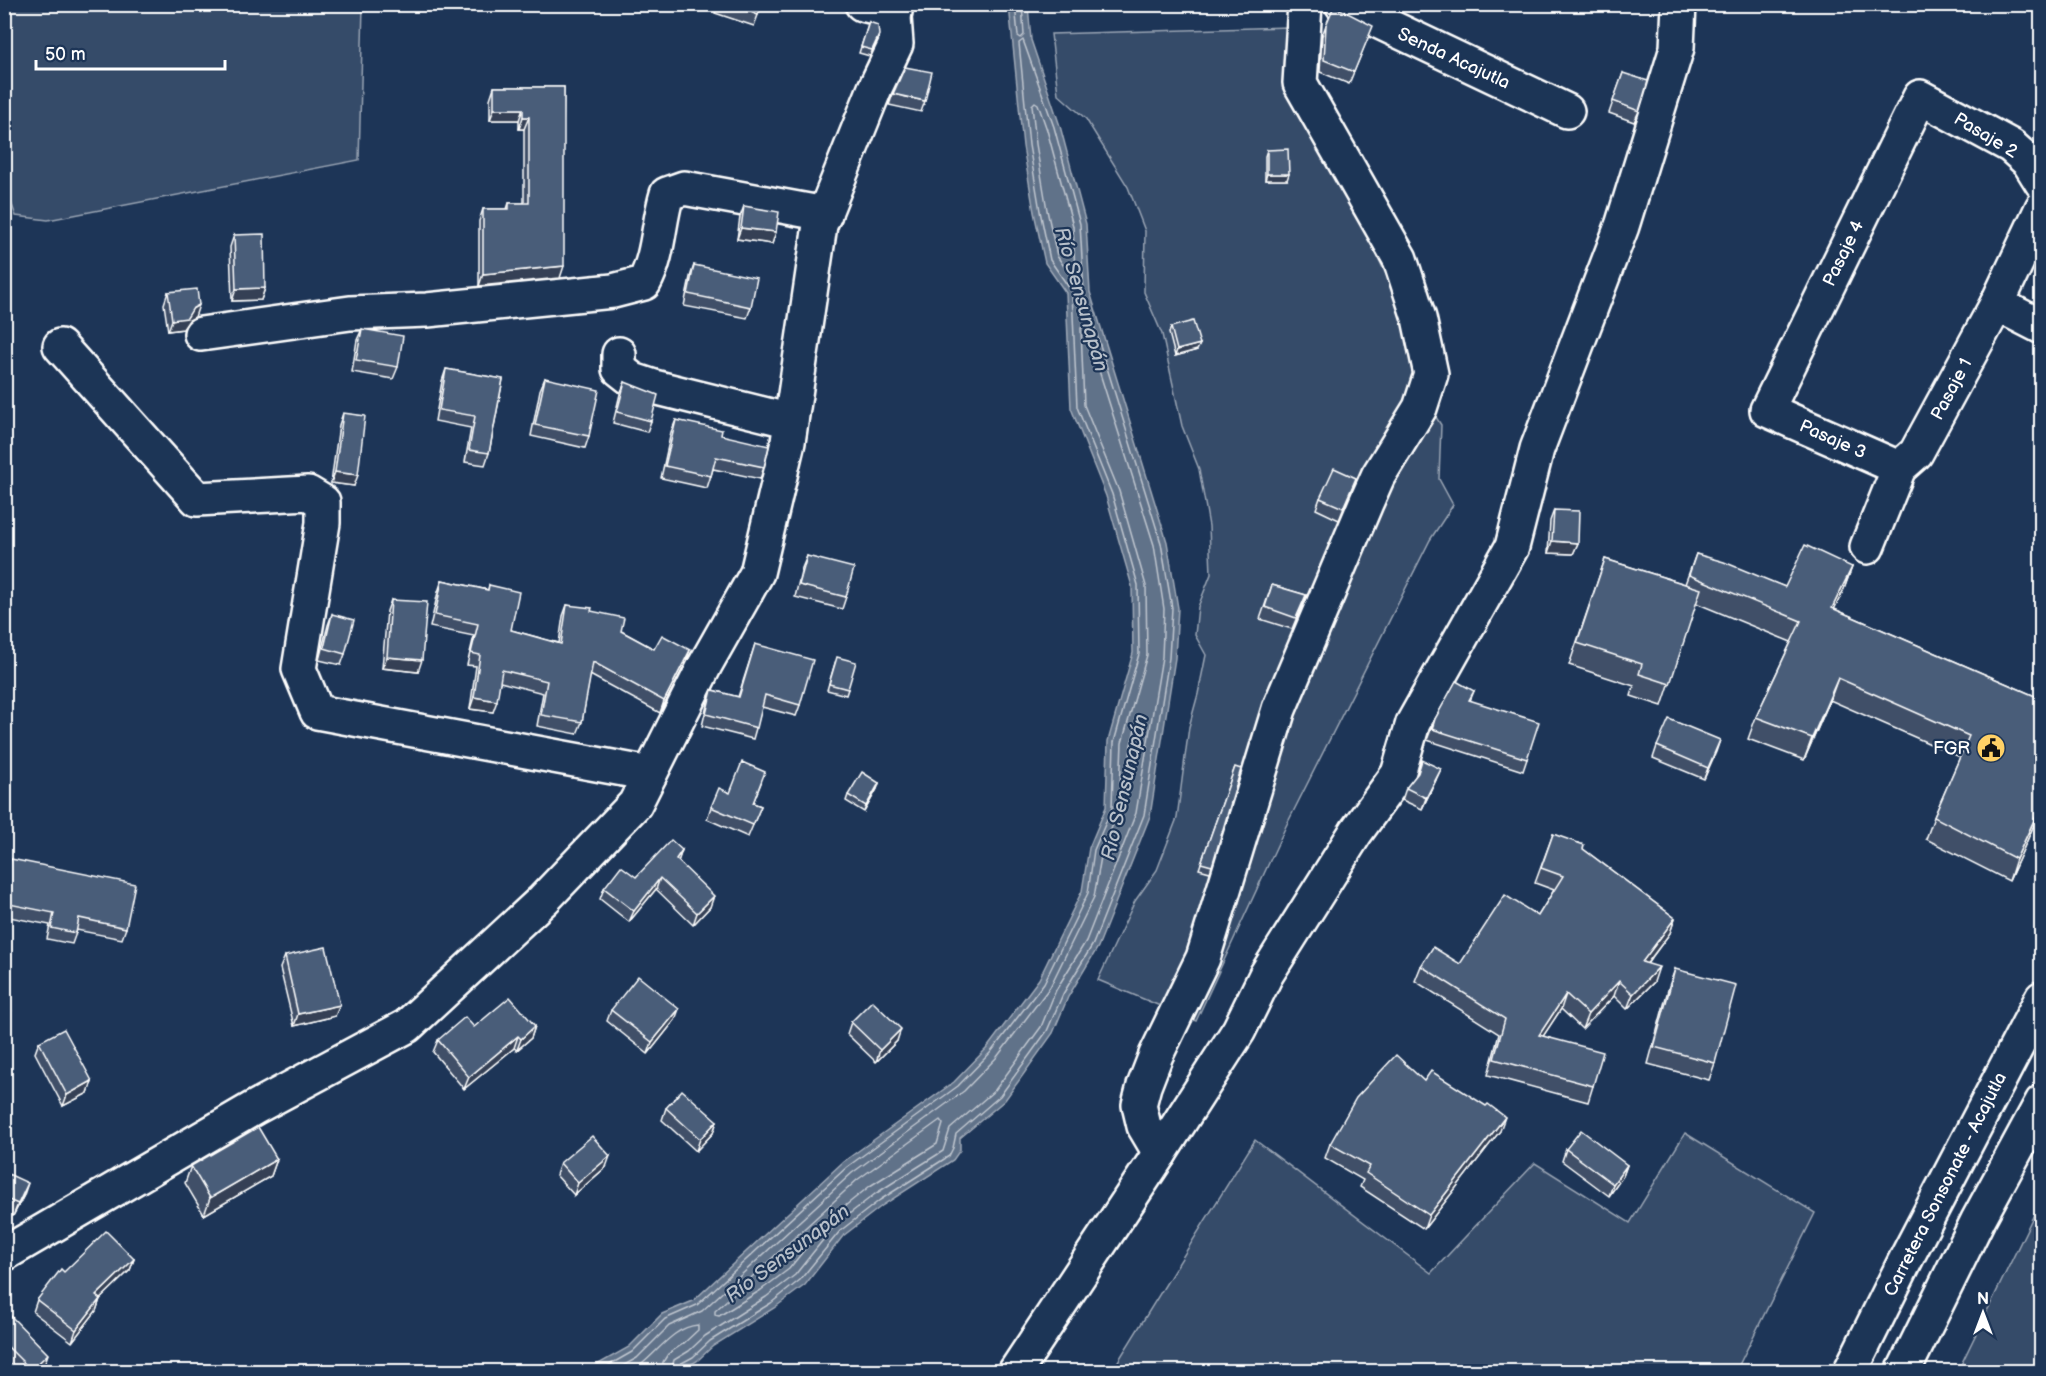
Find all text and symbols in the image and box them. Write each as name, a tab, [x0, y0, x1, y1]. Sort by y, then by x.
street label: Senda Acajutla	[1394, 23, 1513, 94]
scale bar	[36, 33, 225, 71]
text: 50 m	[45, 44, 86, 65]
street label: Pasaje 2	[1950, 108, 2022, 163]
street label: Pasaje 4	[1819, 217, 1868, 290]
water label: Río Sensunapán	[1049, 224, 1113, 374]
street label: Pasaje 1	[1927, 355, 1976, 424]
street label: Pasaje 3	[1796, 415, 1869, 463]
water label: Río Sensunapán	[1097, 712, 1153, 863]
public building icon: FGR	[1975, 732, 2007, 764]
place label: FGR	[1933, 738, 1970, 759]
street label: Carretera Sonsonate - Acajutla	[1880, 1069, 2011, 1300]
water label: Río Sensunapán	[721, 1199, 854, 1308]
north arrow	[1953, 1283, 2013, 1343]
text: N	[1977, 1290, 1989, 1309]

